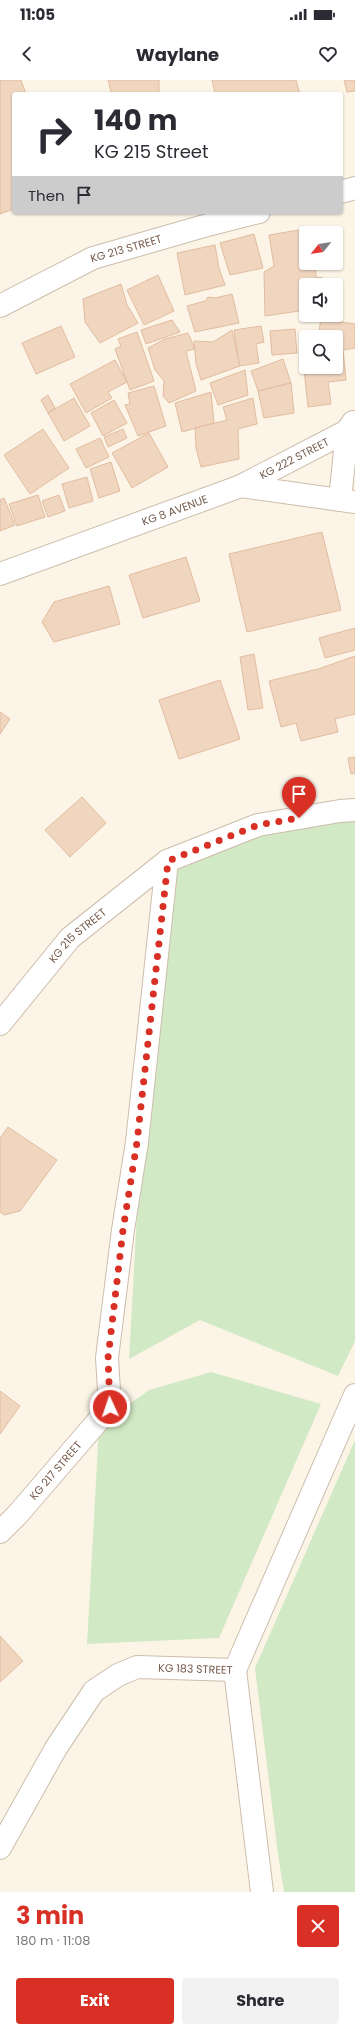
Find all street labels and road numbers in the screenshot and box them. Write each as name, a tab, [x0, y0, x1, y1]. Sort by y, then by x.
street label: KG 213 STREET	[88, 231, 164, 266]
street label: KG 222 STREET	[257, 434, 332, 483]
street label: KG 8 AVENUE	[139, 491, 210, 530]
street label: KG 215 STREET	[45, 904, 110, 966]
street label: KG 217 STREET	[26, 1437, 86, 1503]
street label: KG 183 STREET	[158, 1660, 233, 1678]

